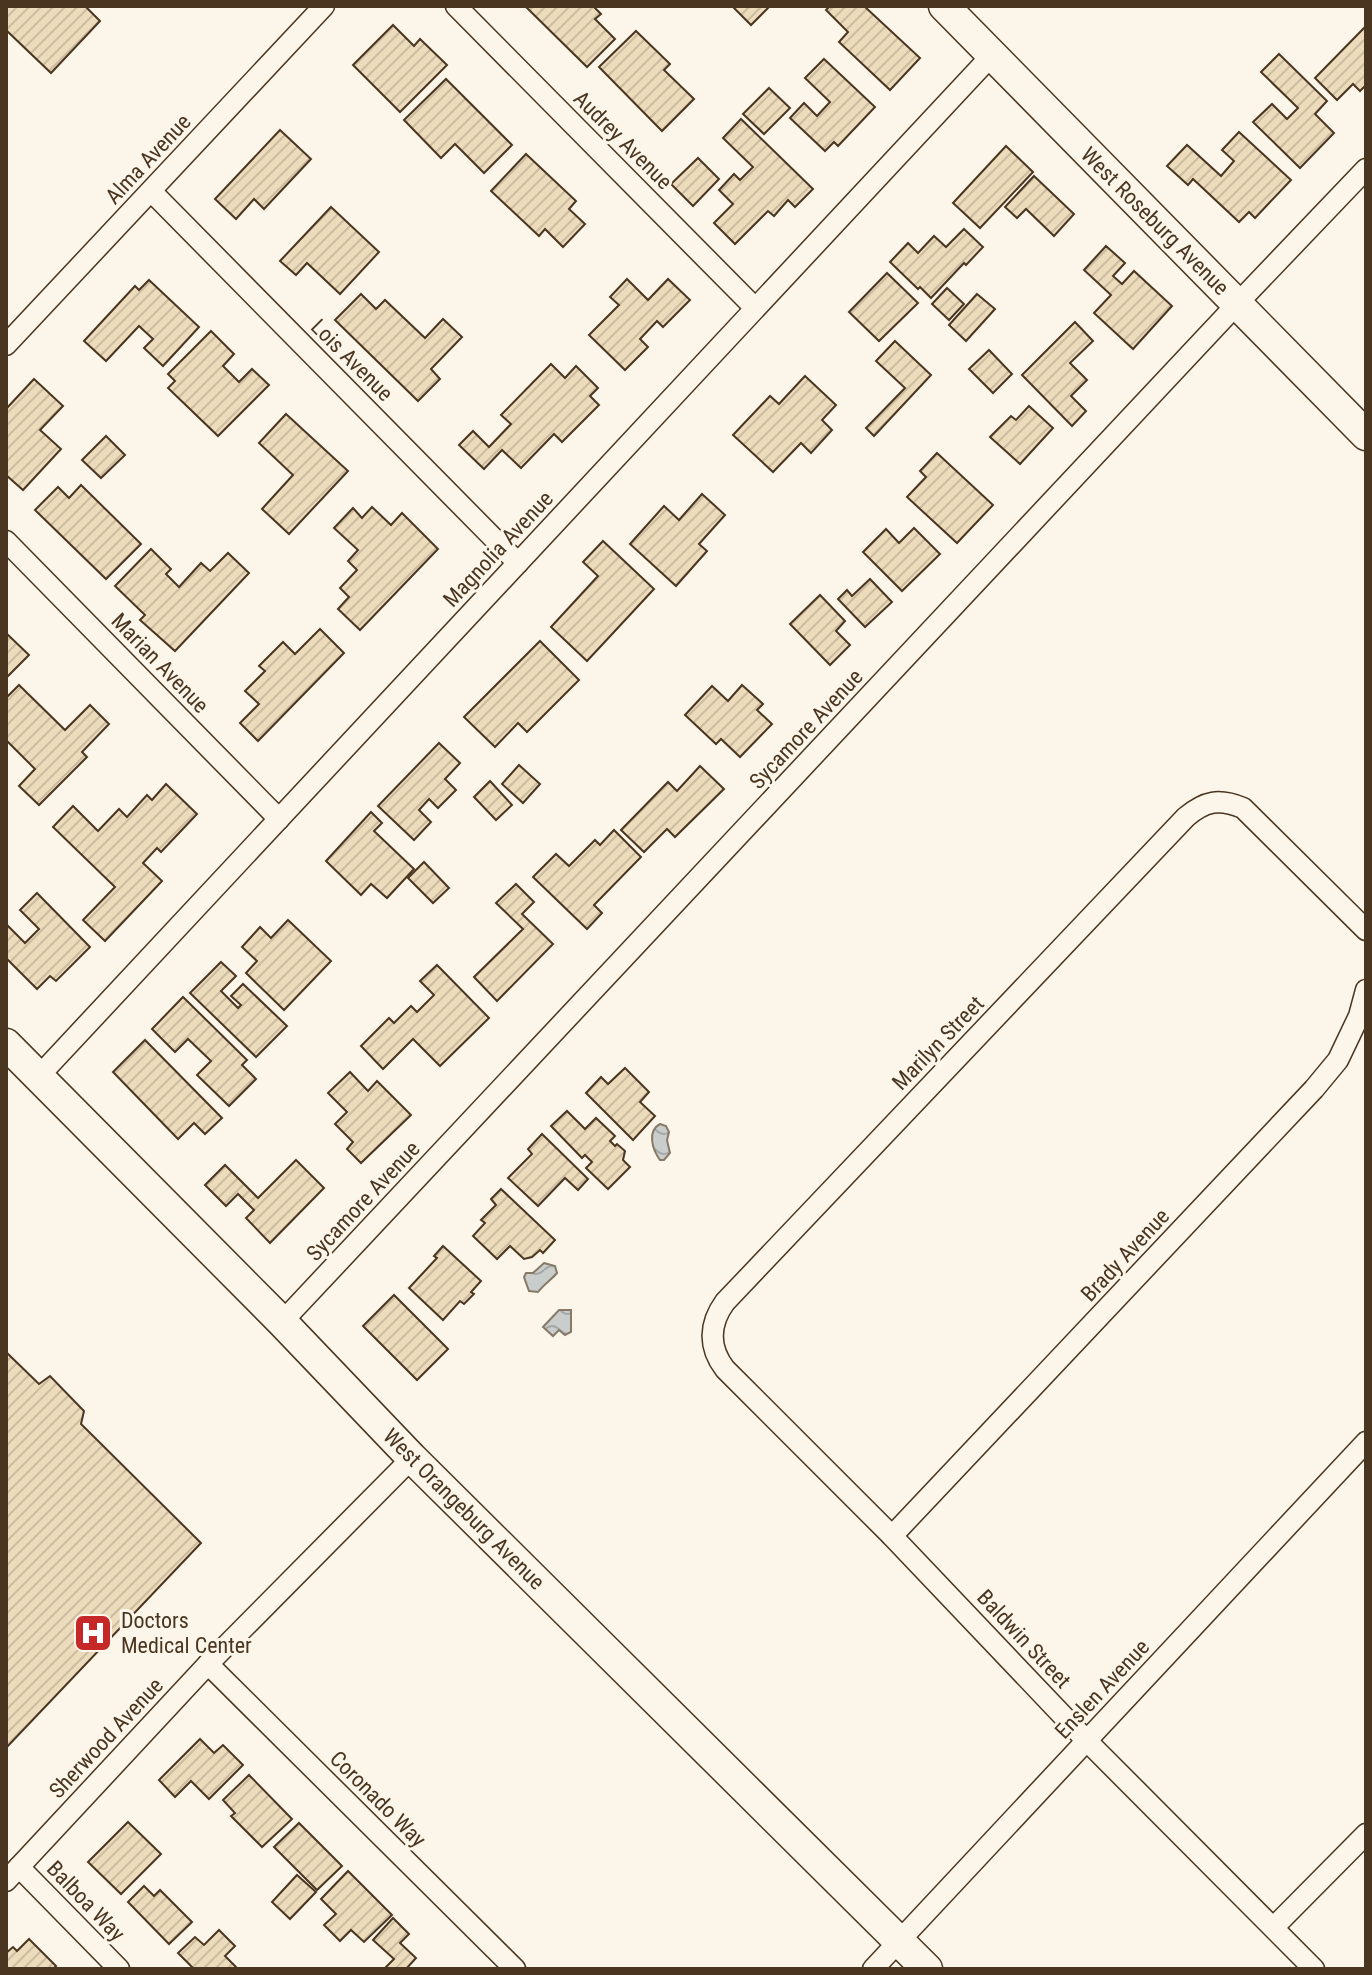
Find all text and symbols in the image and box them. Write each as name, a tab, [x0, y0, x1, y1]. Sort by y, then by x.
street label: Audrey Avenue	[569, 86, 677, 194]
street label: Alma Avenue	[100, 109, 196, 209]
street label: West Roseburg Avenue	[1076, 142, 1234, 300]
street label: Lois Avenue	[306, 314, 398, 406]
street label: Magnolia Avenue	[438, 486, 558, 612]
street label: Marian Avenue	[106, 608, 214, 718]
street label: Sycamore Avenue	[744, 664, 868, 794]
street label: Marilyn Street	[887, 991, 989, 1095]
street label: Sycamore Avenue	[301, 1136, 425, 1266]
street label: Brady Avenue	[1076, 1204, 1174, 1306]
street label: West Orangeburg Avenue	[378, 1423, 550, 1595]
street label: Baldwin Street	[972, 1585, 1076, 1693]
place label: Doctors Medical Center	[121, 1608, 252, 1658]
hospital icon: Doctors Medical Center	[72, 1612, 114, 1654]
street label: Enslen Avenue	[1050, 1634, 1154, 1744]
street label: Sherwood Avenue	[44, 1673, 168, 1803]
street label: Coronado Way	[325, 1746, 431, 1852]
street label: Balboa Way	[42, 1856, 130, 1946]

